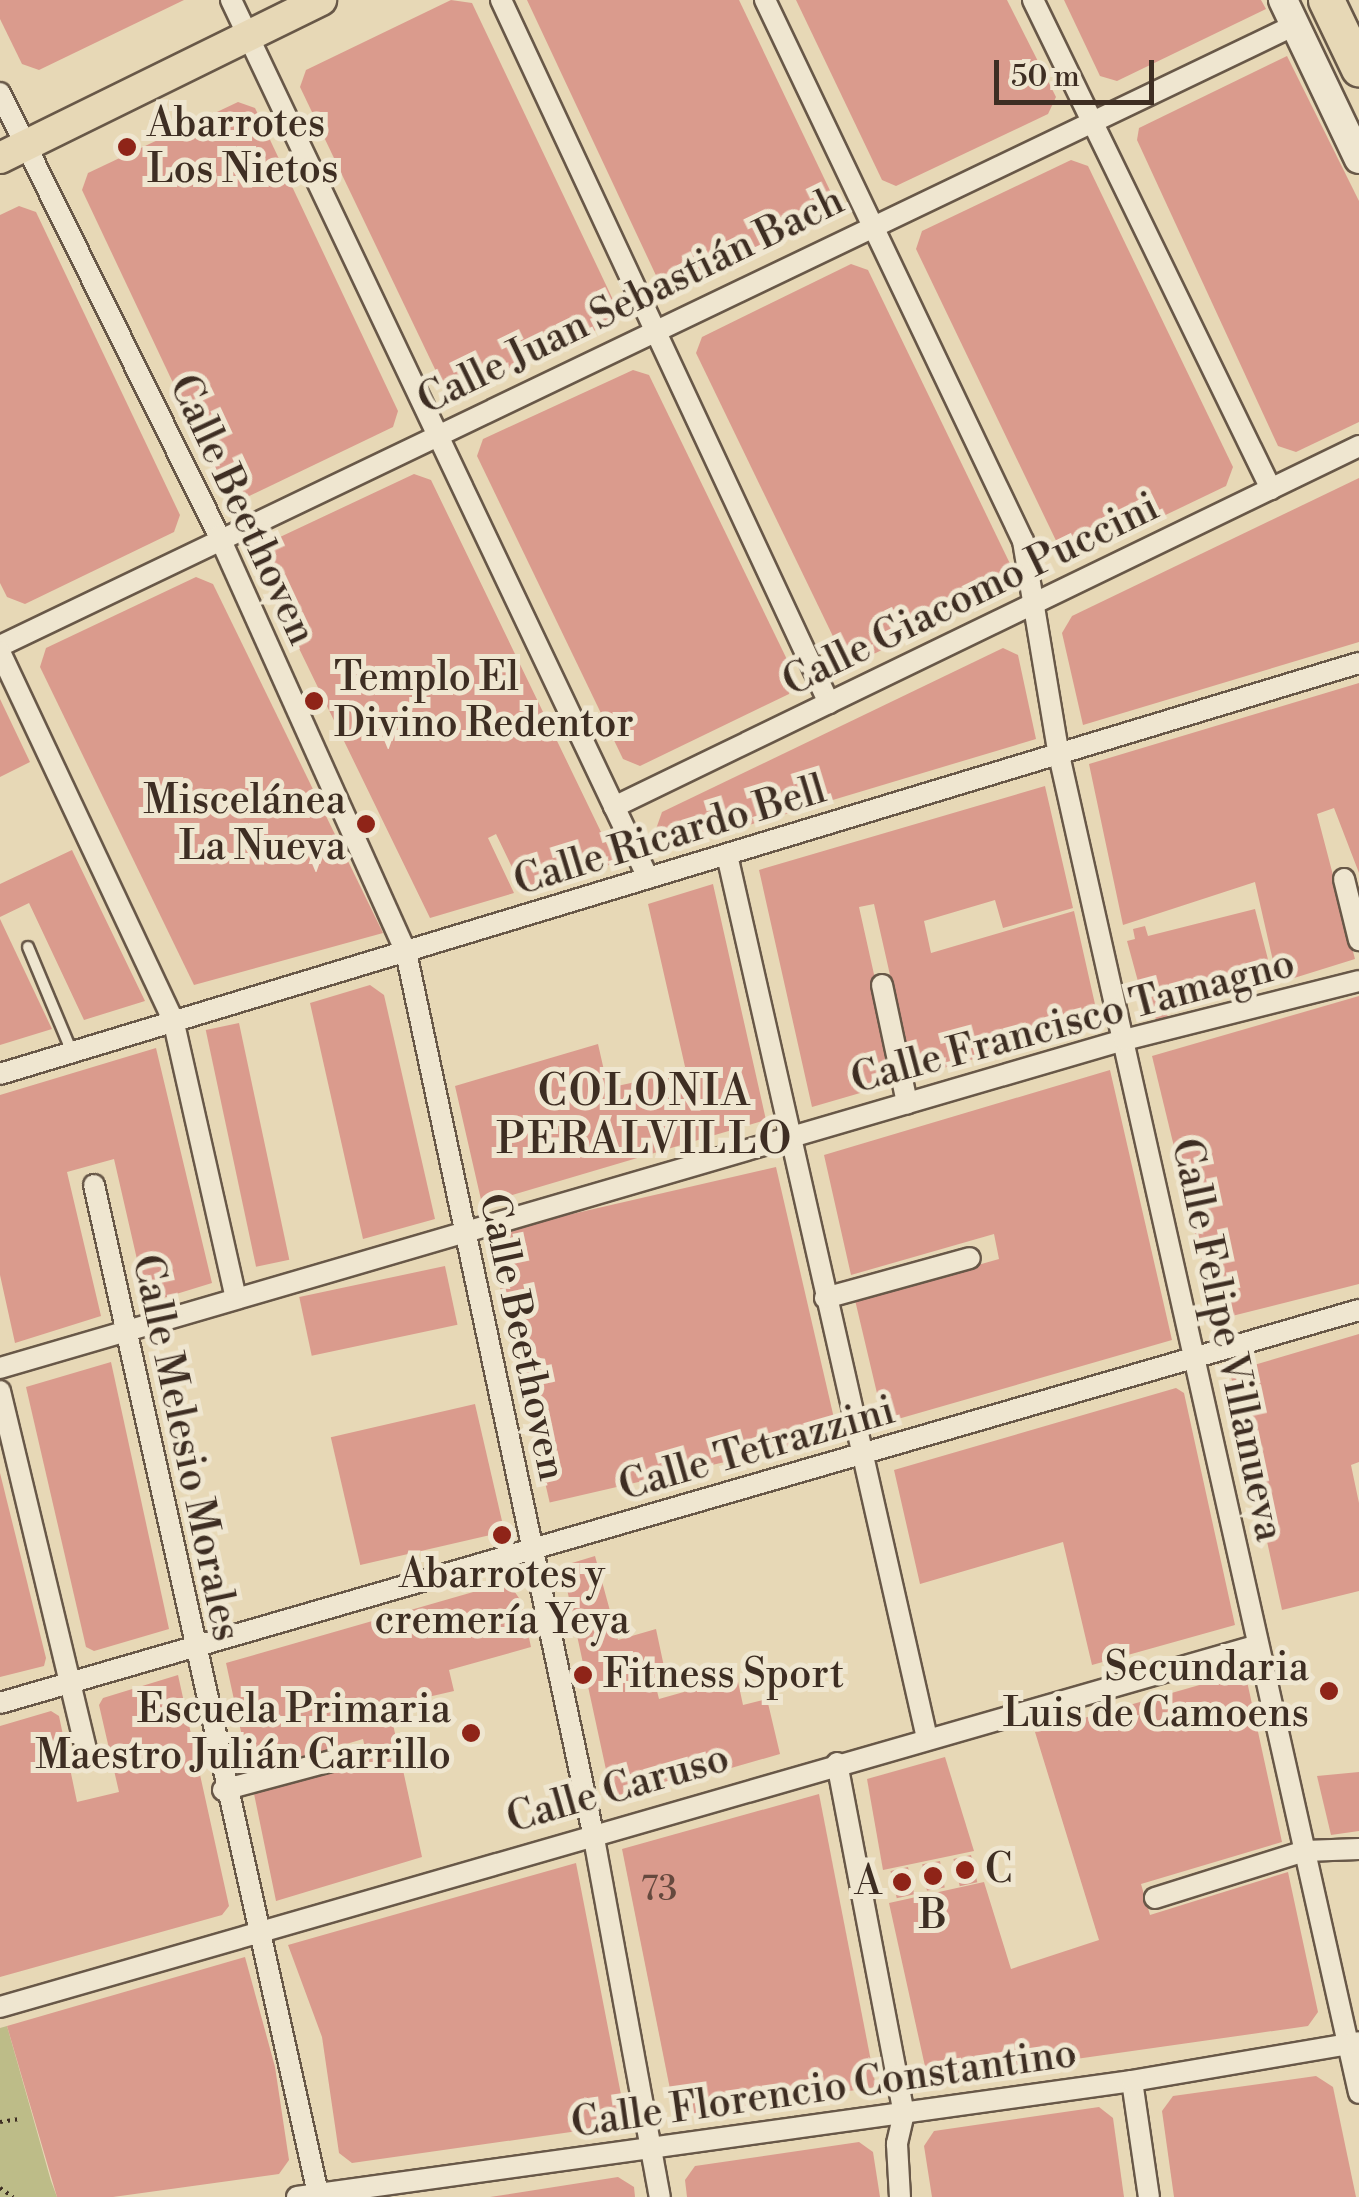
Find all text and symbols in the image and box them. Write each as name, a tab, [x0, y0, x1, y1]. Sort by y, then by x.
scale bar	[999, 40, 1159, 102]
text: 50 m	[1011, 58, 1080, 96]
place label: Abarrotes Los Nietos	[147, 100, 339, 194]
marker: Abarrotes Los Nietos	[116, 136, 138, 158]
street label: Calle Juan Sebastián Bach	[410, 177, 852, 425]
street label: Calle Beethoven	[159, 368, 325, 652]
street label: Calle Giacomo Puccini	[775, 483, 1167, 707]
place label: Templo El Divino Redentor	[334, 654, 634, 748]
marker: Templo El Divino Redentor	[303, 690, 325, 712]
street label: Calle Ricardo Bell	[508, 766, 832, 906]
place label: Miscelánea La Nueva	[143, 777, 346, 871]
marker: Miscelánea La Nueva	[355, 813, 377, 835]
street label: Calle Francisco Tamagno	[846, 940, 1300, 1104]
district label: COLONIA PERALVILLO	[496, 1068, 794, 1166]
street label: Calle Felipe Villanueva	[1161, 1134, 1293, 1546]
street label: Calle Beethoven	[468, 1189, 576, 1485]
street label: Calle Melesio Morales	[122, 1250, 250, 1646]
street label: Calle Tetrazzini	[614, 1387, 900, 1511]
marker: Abarrotes y cremería Yeya	[491, 1524, 513, 1546]
place label: Abarrotes y cremería Yeya	[374, 1551, 630, 1645]
place label: Secundaria Luis de Camoens	[1003, 1644, 1309, 1738]
place label: Fitness Sport	[603, 1651, 844, 1699]
marker: Fitness Sport	[572, 1664, 594, 1686]
marker: Secundaria Luis de Camoens	[1318, 1680, 1340, 1702]
place label: Escuela Primaria Maestro Julián Carrillo	[35, 1686, 451, 1780]
marker: Escuela Primaria Maestro Julián Carrillo	[460, 1722, 482, 1744]
street label: Calle Caruso	[501, 1734, 735, 1844]
place label: C	[985, 1846, 1012, 1894]
place label: A	[855, 1858, 882, 1906]
marker: C	[954, 1859, 976, 1881]
marker: B	[922, 1865, 944, 1887]
house number: 73	[641, 1869, 677, 1911]
marker: A	[891, 1871, 913, 1893]
place label: B	[919, 1892, 947, 1940]
street label: Calle Florencio Constantino	[568, 2030, 1080, 2148]

